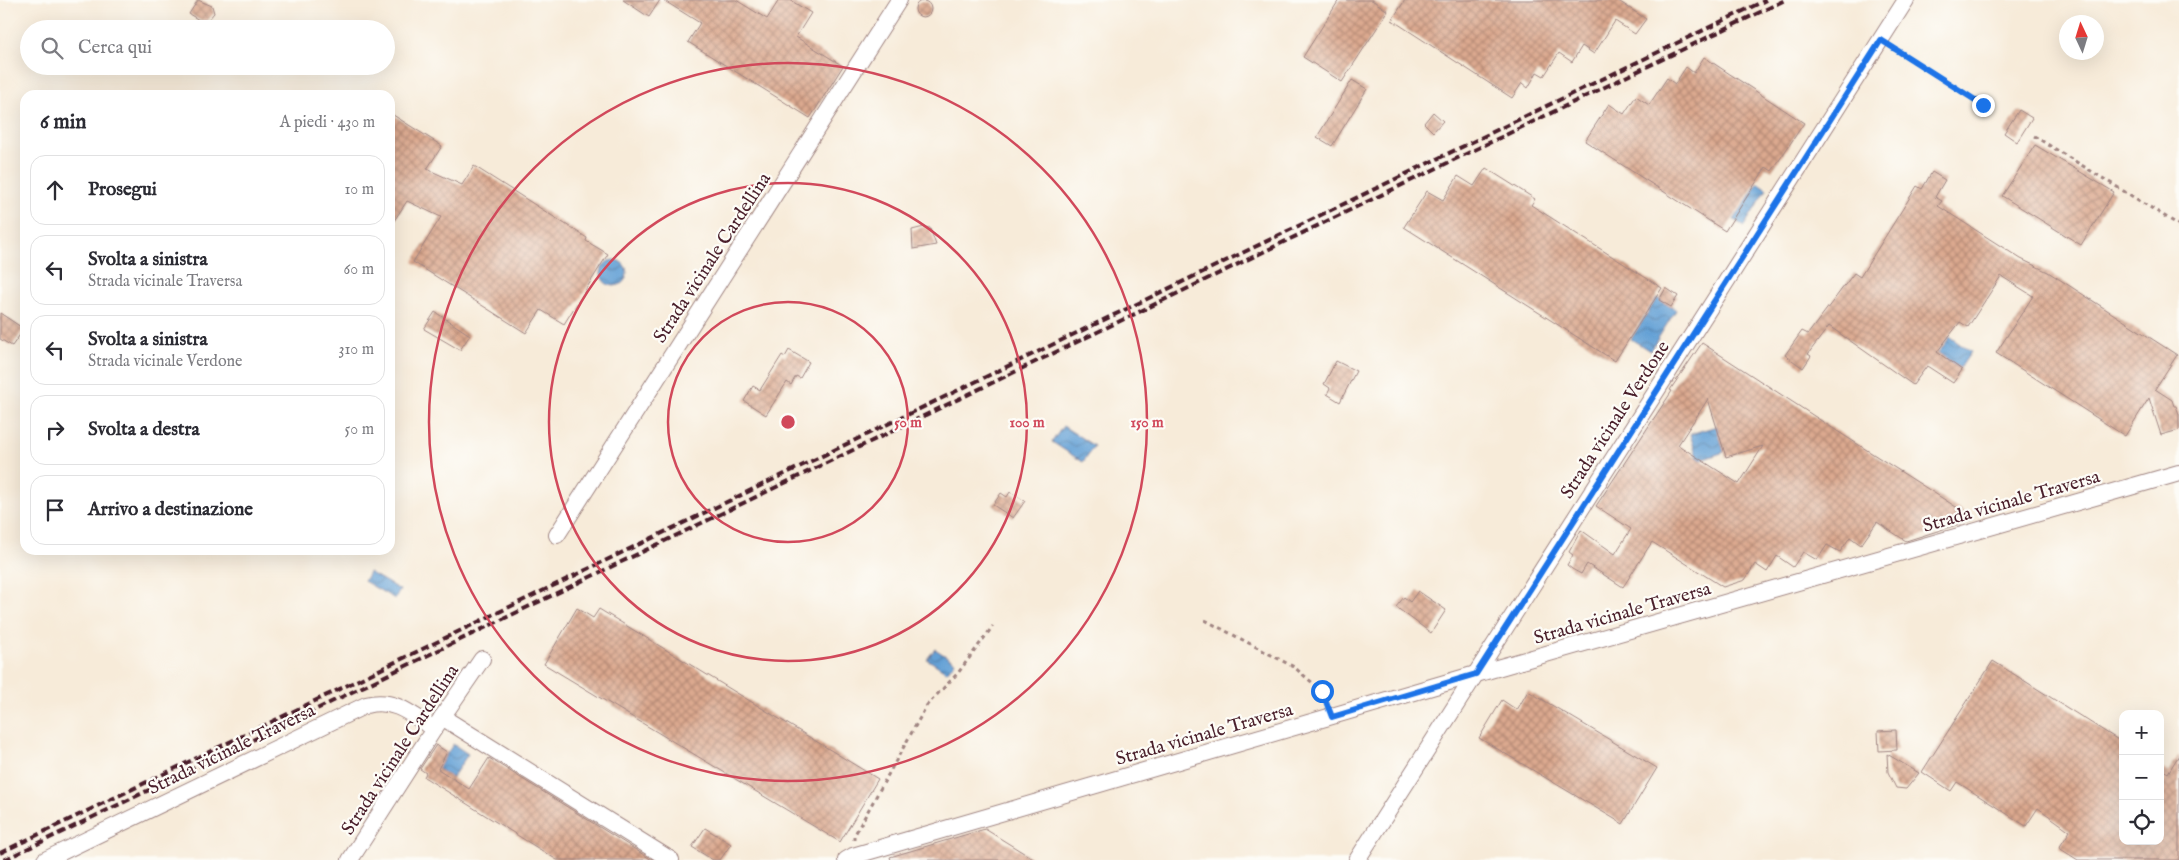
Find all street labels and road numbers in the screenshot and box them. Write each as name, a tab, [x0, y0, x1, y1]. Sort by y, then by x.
street label: Strada vicinale Cardellina	[649, 168, 777, 348]
street label: Strada vicinale Verdone	[1556, 336, 1676, 503]
street label: Strada vicinale Traversa	[1920, 465, 2104, 539]
street label: Strada vicinale Traversa	[1531, 577, 1715, 651]
street label: Strada vicinale Cardellina	[337, 660, 465, 840]
street label: Strada vicinale Traversa	[1113, 698, 1297, 772]
street label: Strada vicinale Traversa	[144, 699, 320, 801]

